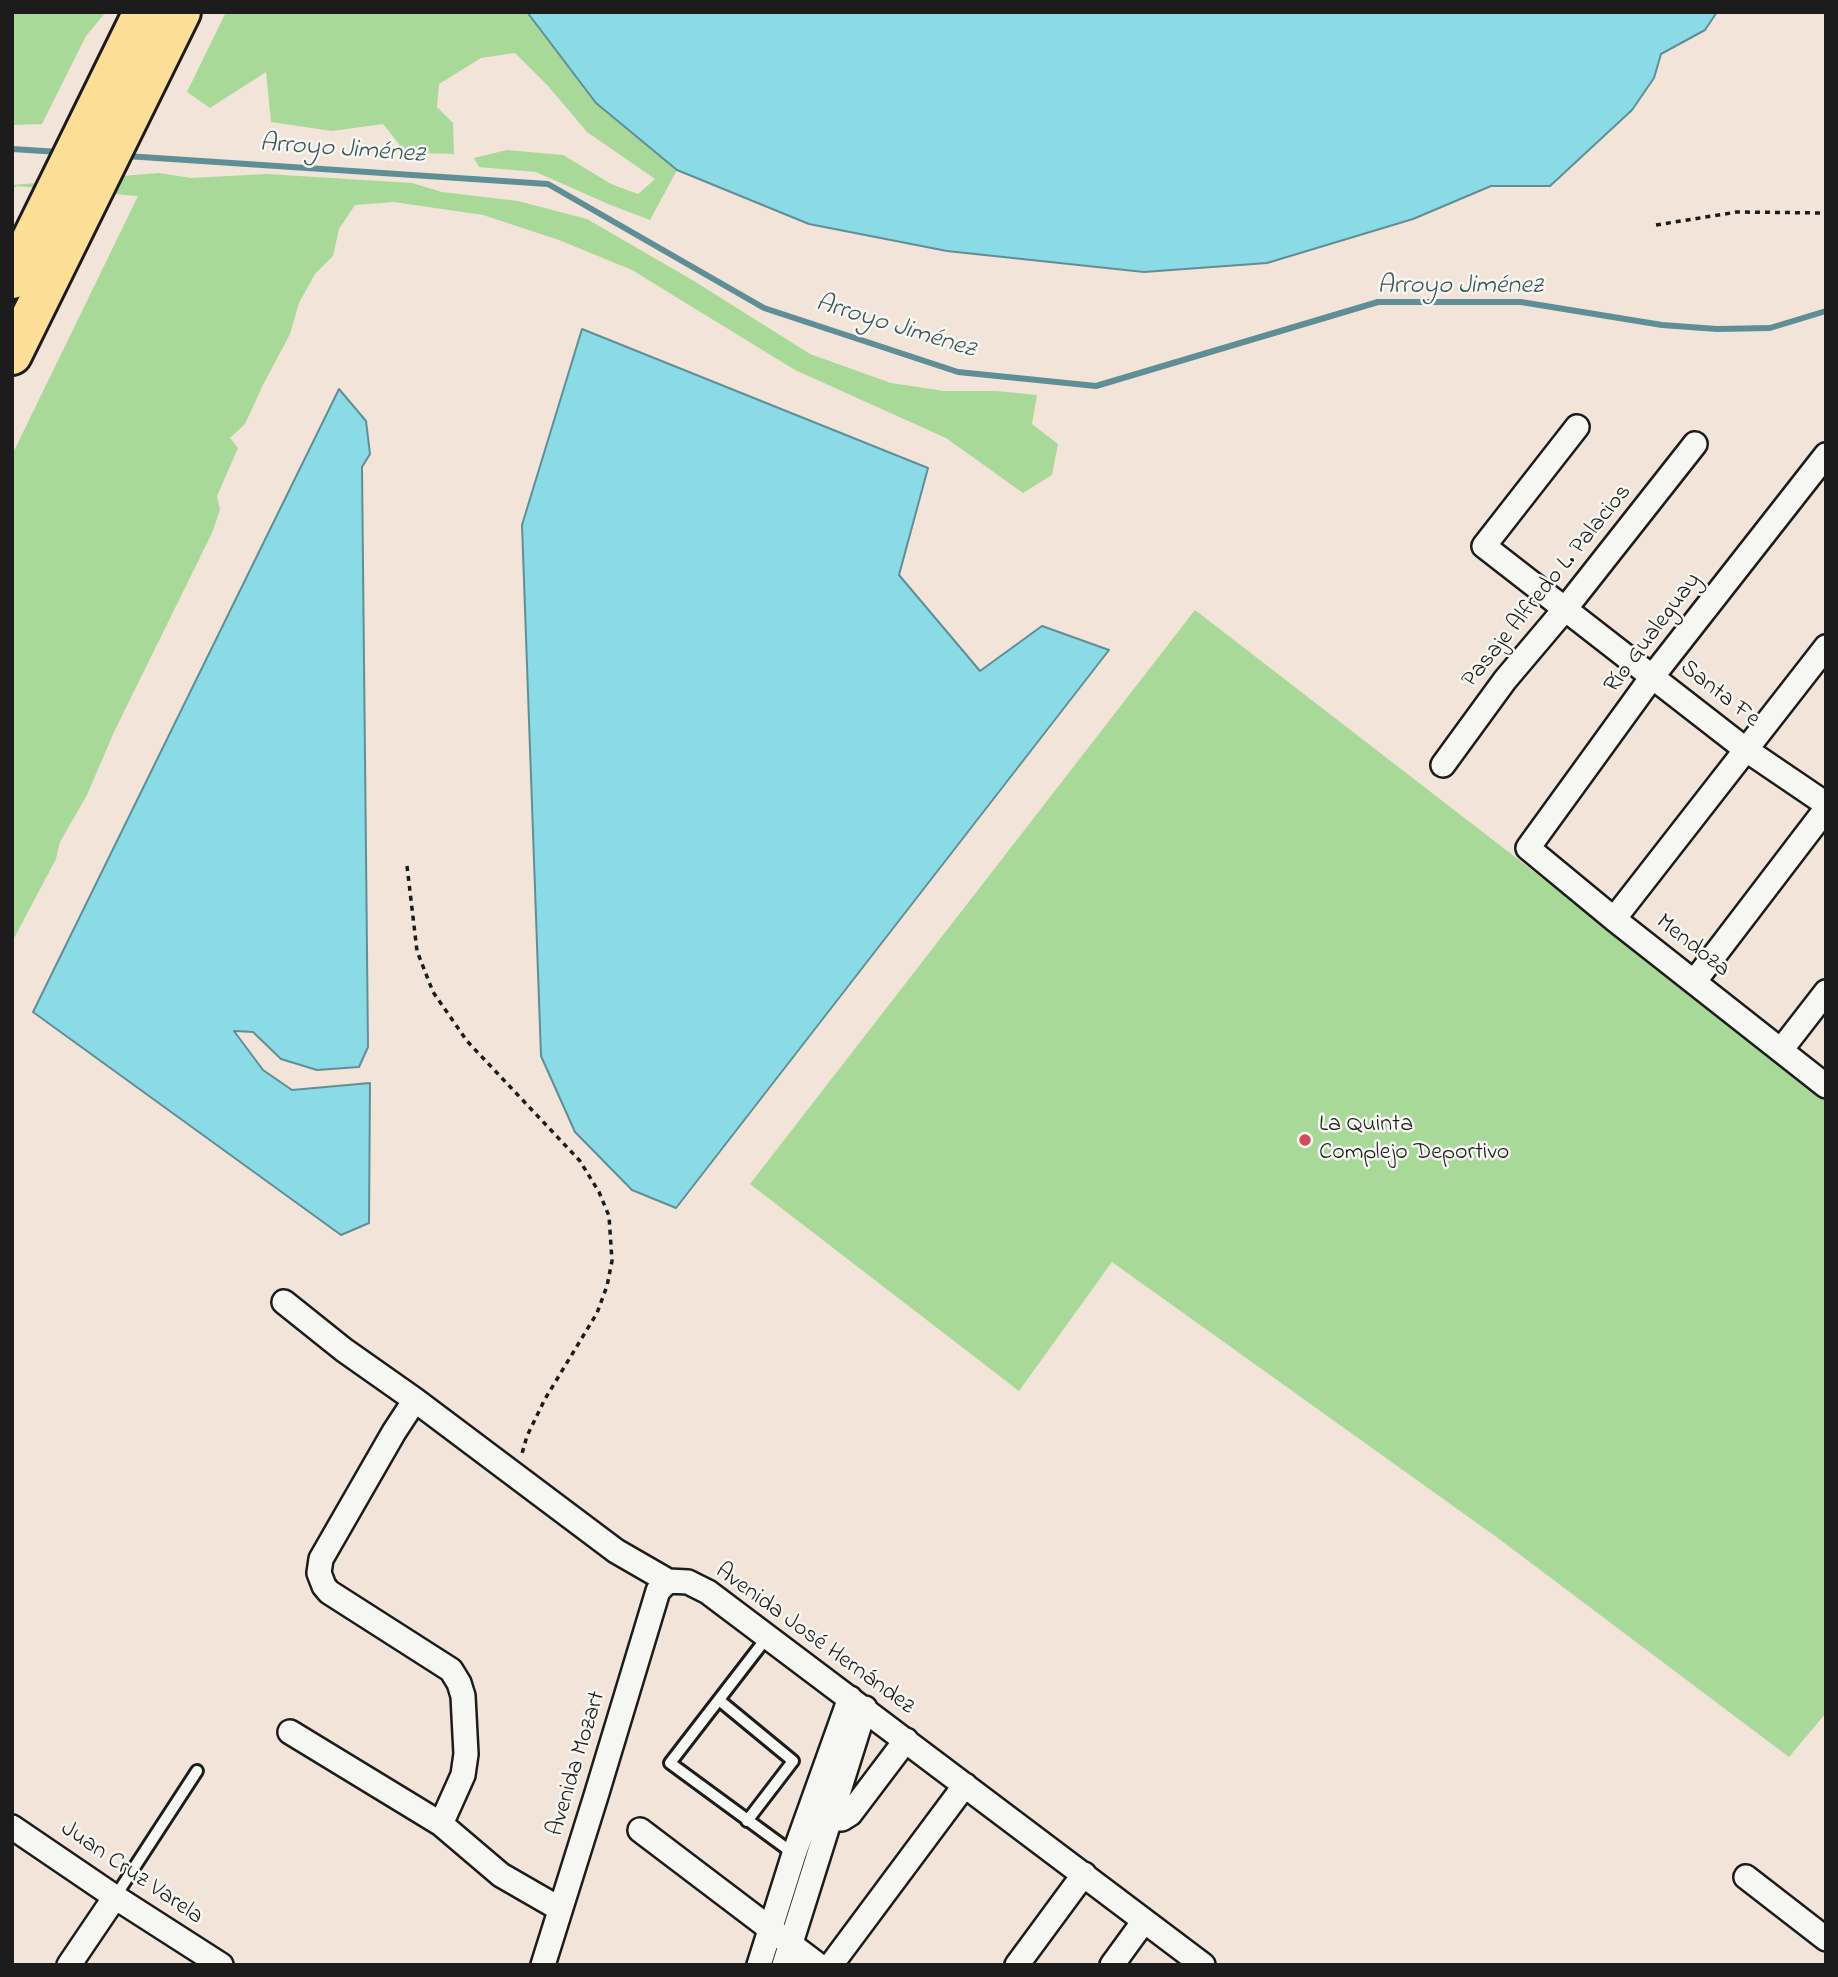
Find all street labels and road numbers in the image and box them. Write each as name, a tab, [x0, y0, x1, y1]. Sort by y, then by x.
street label: Pasaje Alfredo L. Palacios	[1457, 479, 1639, 695]
street label: Río Gualeguay	[1599, 568, 1709, 700]
street label: Santa Fe	[1673, 655, 1765, 735]
street label: Mendoza	[1649, 909, 1735, 985]
street label: Avenida José Hernández	[709, 1558, 919, 1722]
street label: Avenida Mozart	[542, 1688, 614, 1840]
street label: Juan Cruz Varela	[54, 1816, 208, 1932]

